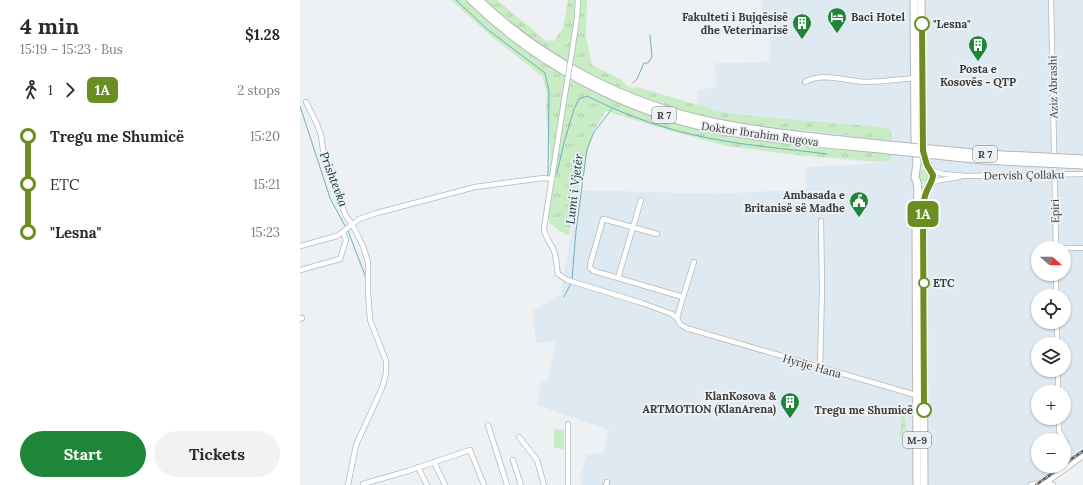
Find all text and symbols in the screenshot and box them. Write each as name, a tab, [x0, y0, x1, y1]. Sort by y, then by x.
hotel icon: Baci Hotel	[826, 6, 848, 34]
place label: Fakulteti i Bujqësisë dhe Veterinarisë	[682, 10, 788, 37]
place label: Baci Hotel	[851, 10, 906, 24]
text: 4 min	[20, 12, 79, 40]
building icon: Fakulteti i Bujqësisë dhe Veterinarisë	[791, 12, 813, 40]
marker: "Lesna"	[914, 16, 930, 32]
place label: "Lesna"	[933, 17, 971, 31]
text: $1.28	[245, 25, 280, 44]
building icon: Posta e Kosovës - QTP	[967, 34, 989, 62]
text: 15:19 – 15:23 · Bus	[20, 41, 123, 58]
street label: Aziz Abrashi	[1045, 55, 1061, 120]
place label: Posta e Kosovës - QTP	[940, 62, 1016, 89]
icon: walk	[20, 79, 42, 101]
icon: forward	[59, 79, 81, 101]
text: 1A	[95, 81, 110, 99]
text: 1	[48, 82, 53, 99]
text: 2 stops	[237, 82, 280, 99]
road number: R 7	[652, 107, 676, 123]
street label: Doktor Ibrahim Rugova	[700, 119, 820, 149]
text: Tregu me Shumicë	[50, 127, 184, 146]
text: 15:20	[250, 128, 280, 145]
road number: R 7	[973, 146, 997, 162]
water label: Prishtevka	[317, 149, 351, 209]
water label: Lumi i Vjetër	[562, 152, 586, 225]
street label: Dervish Çollaku	[984, 167, 1065, 183]
text: ETC	[50, 175, 79, 194]
text: 15:21	[253, 176, 280, 193]
place label: Ambasada e Britanisë së Madhe	[744, 188, 845, 215]
public building icon: Ambasada e Britanisë së Madhe	[848, 190, 870, 218]
street label: Epiri	[1048, 199, 1062, 223]
line badge: 1A	[905, 201, 941, 227]
text: 1A	[915, 205, 931, 223]
text: "Lesna"	[50, 223, 101, 242]
text: 15:23	[251, 224, 280, 241]
north arrow	[1031, 241, 1071, 281]
map controls	[1031, 241, 1071, 473]
place label: ETC	[933, 276, 955, 290]
marker: ETC	[918, 277, 930, 289]
button: locate	[1031, 289, 1071, 329]
button: layers	[1031, 337, 1071, 377]
street label: Hyrije Hana	[781, 351, 843, 381]
button: +	[1031, 385, 1071, 425]
place label: KlanKosova & ARTMOTION (KlanArena)	[642, 389, 777, 417]
building icon: KlanKosova & ARTMOTION (KlanArena)	[779, 391, 801, 419]
marker: Tregu me Shumicë	[916, 402, 932, 418]
place label: Tregu me Shumicë	[815, 403, 913, 417]
button: Start	[20, 431, 146, 477]
button: Tickets	[154, 431, 280, 477]
road number: M-9	[903, 432, 931, 448]
button: −	[1031, 433, 1071, 473]

